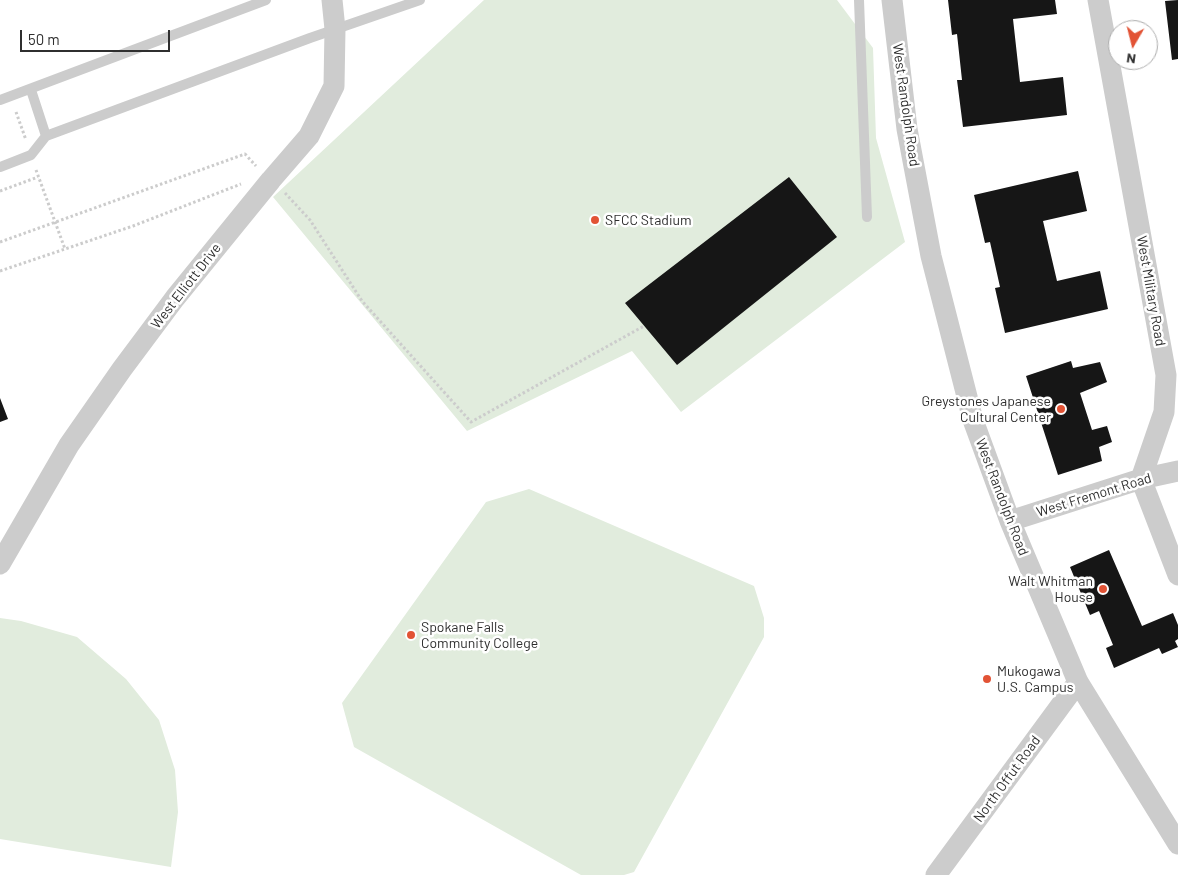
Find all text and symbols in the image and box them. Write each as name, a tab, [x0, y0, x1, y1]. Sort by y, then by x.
scale bar	[22, 20, 172, 52]
north arrow	[1108, 20, 1158, 70]
text: 50 m	[28, 30, 60, 48]
street label: West Randolph Road	[889, 42, 923, 168]
text: N	[1125, 50, 1137, 68]
place label: SFCC Stadium	[605, 212, 692, 228]
marker: SFCC Stadium	[589, 214, 601, 226]
street label: West Military Road	[1133, 234, 1169, 348]
street label: West Elliott Drive	[147, 240, 225, 332]
place label: Greystones Japanese Cultural Center	[921, 393, 1051, 426]
marker: Greystones Japanese Cultural Center	[1055, 403, 1067, 415]
street label: West Randolph Road	[972, 436, 1032, 558]
street label: West Fremont Road	[1034, 470, 1154, 520]
place label: Walt Whitman House	[1008, 573, 1093, 606]
marker: Walt Whitman House	[1097, 583, 1109, 595]
place label: Spokane Falls Community College	[421, 619, 538, 652]
marker: Spokane Falls Community College	[405, 629, 417, 641]
place label: Mukogawa U.S. Campus	[997, 663, 1074, 696]
marker: Mukogawa U.S. Campus	[981, 673, 993, 685]
street label: North Offut Road	[970, 732, 1044, 826]

